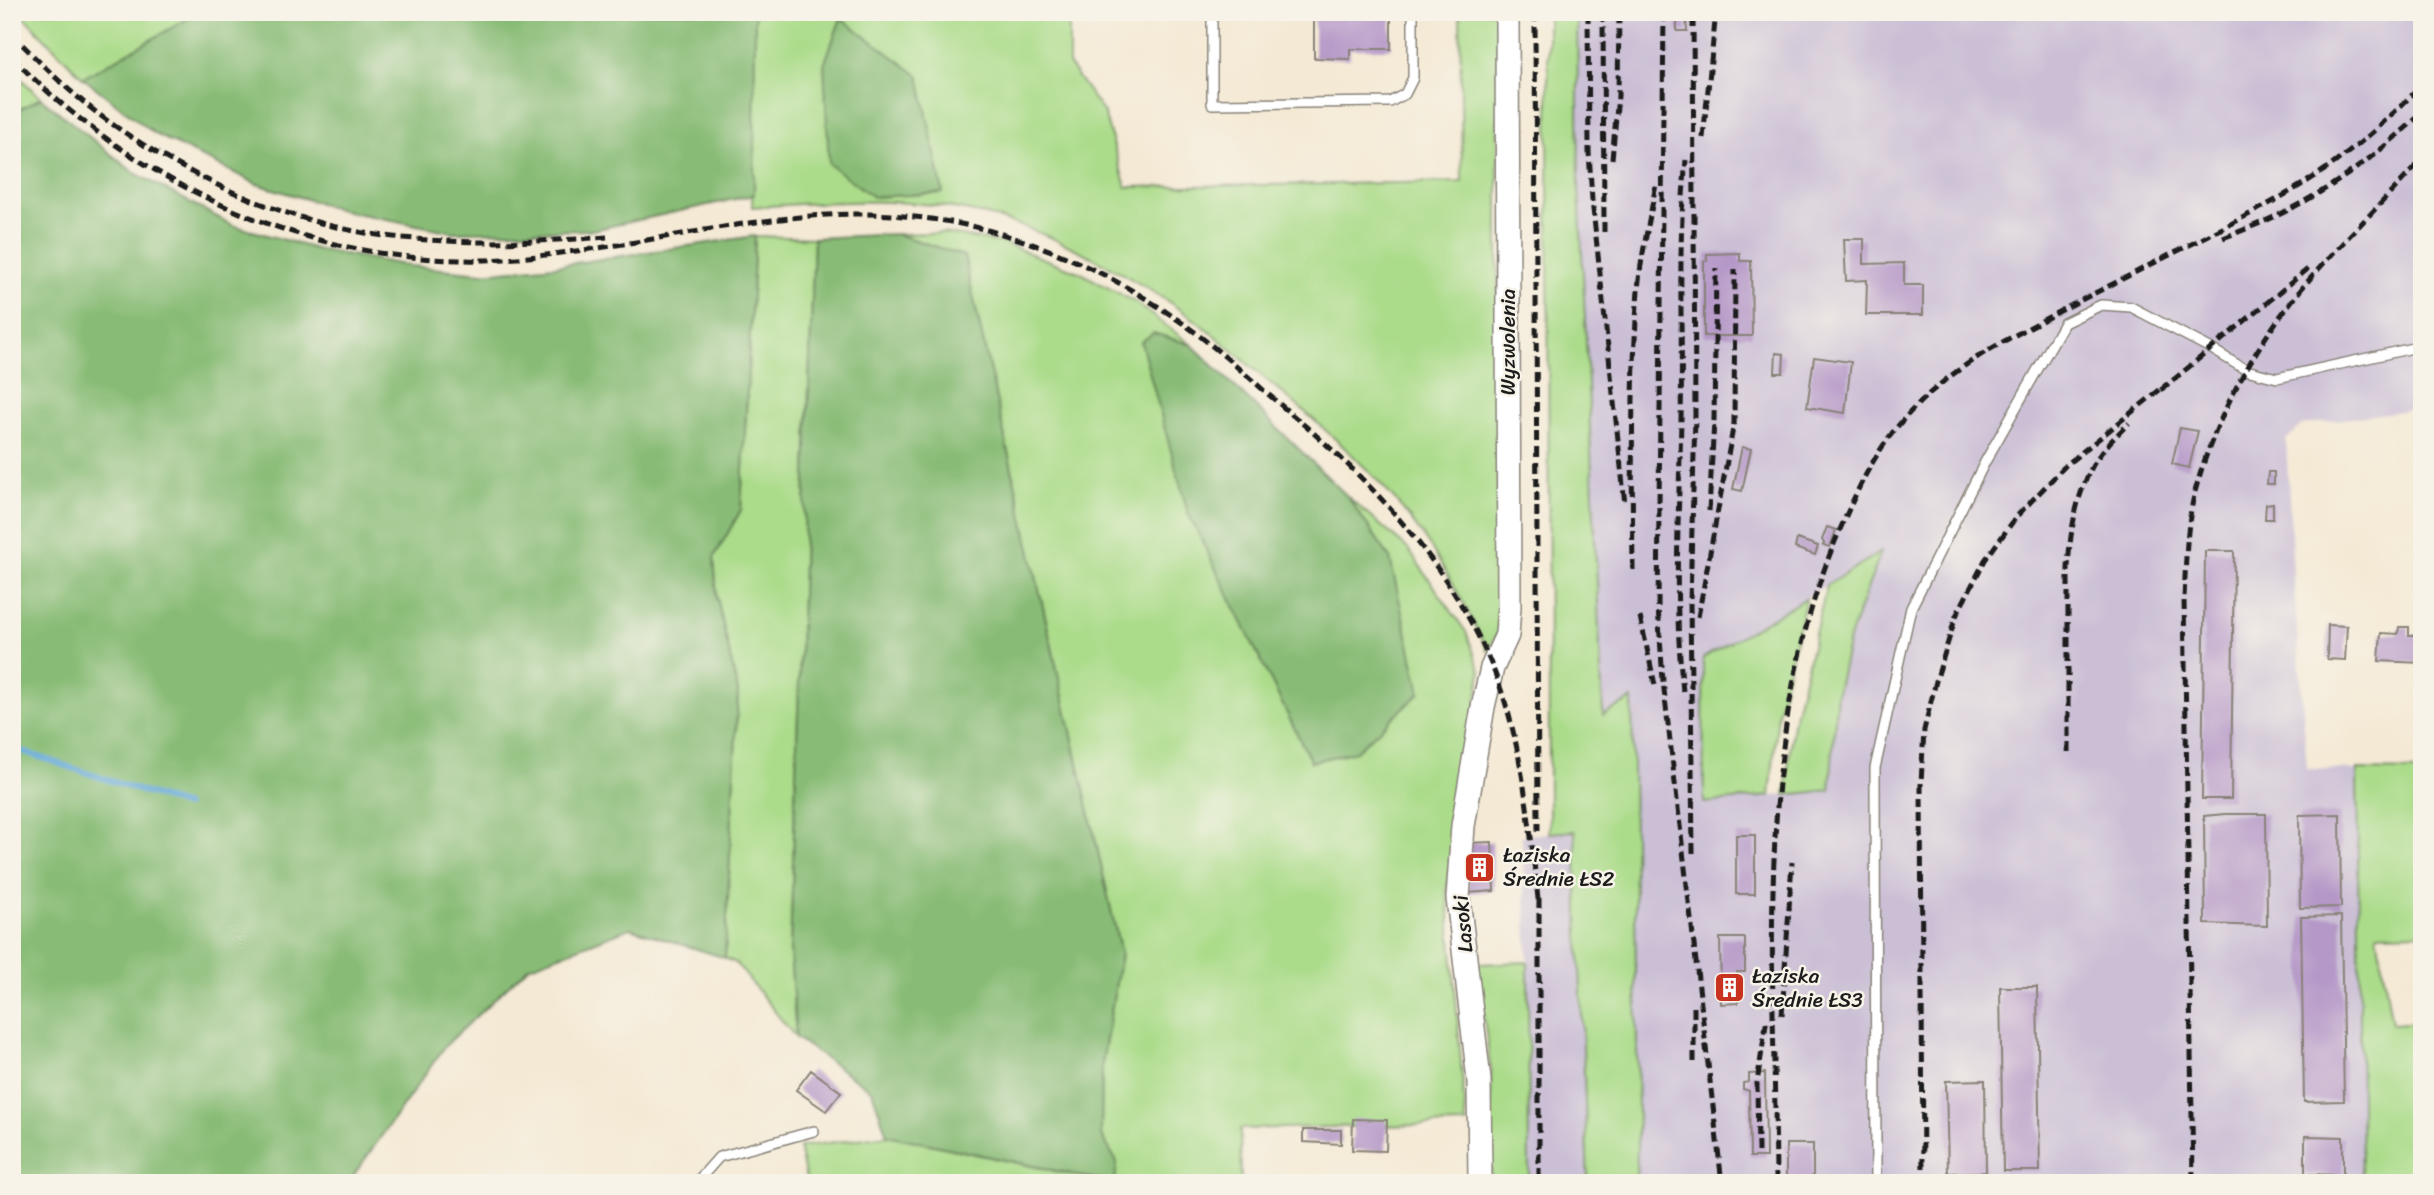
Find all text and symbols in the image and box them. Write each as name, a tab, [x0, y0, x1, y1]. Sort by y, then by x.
street label: Wyzwolenia	[1489, 288, 1527, 395]
place label: Łaziska Średnie ŁS2	[1503, 836, 1614, 898]
building icon: Łaziska Średnie ŁS2	[1463, 850, 1497, 884]
street label: Lasoki	[1441, 893, 1484, 954]
place label: Łaziska Średnie ŁS3	[1752, 957, 1863, 1019]
building icon: Łaziska Średnie ŁS3	[1712, 971, 1746, 1005]

